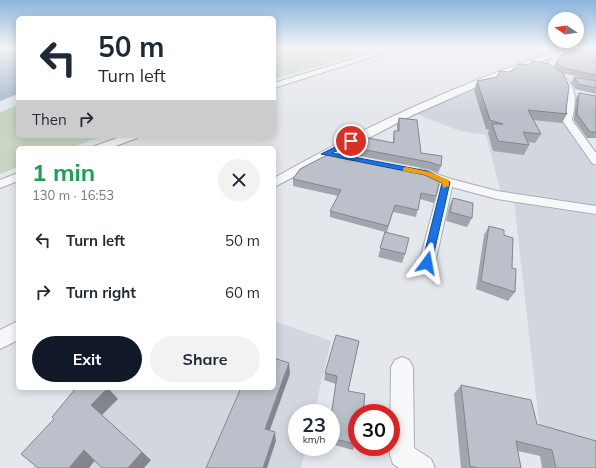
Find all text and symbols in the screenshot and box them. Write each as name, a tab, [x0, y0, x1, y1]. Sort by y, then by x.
north arrow	[548, 12, 584, 48]
map controls	[548, 12, 584, 48]
text: 50 m	[98, 29, 164, 64]
icon: left	[32, 32, 84, 84]
text: Turn left	[98, 64, 166, 87]
icon: right	[75, 108, 97, 130]
text: Then	[32, 110, 67, 129]
pin	[334, 124, 368, 158]
icon: arrive	[340, 130, 362, 152]
text: 1 min	[32, 157, 95, 187]
button: close	[218, 159, 260, 201]
text: 130 m · 16:53	[32, 187, 114, 203]
icon: left	[32, 229, 54, 251]
text: Turn left	[66, 231, 125, 250]
text: 50 m	[225, 231, 260, 250]
position arrow	[406, 242, 448, 284]
icon: right	[32, 281, 54, 303]
text: Turn right	[66, 283, 136, 302]
text: 60 m	[225, 283, 260, 302]
button: Exit	[32, 336, 142, 382]
button: Share	[150, 336, 260, 382]
speed limit sign: 30	[348, 404, 400, 456]
text: 23	[302, 412, 326, 437]
text: km/h	[303, 433, 325, 446]

